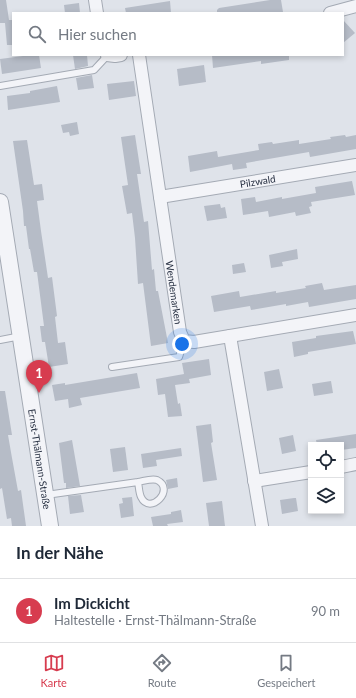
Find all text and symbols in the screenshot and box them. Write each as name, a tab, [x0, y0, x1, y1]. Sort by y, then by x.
search box	[12, 12, 344, 56]
icon: search	[26, 23, 48, 45]
text: Hier suchen	[58, 25, 137, 43]
street label: Pilzwald	[239, 172, 276, 190]
street label: Wendemarken	[164, 260, 185, 325]
your location	[172, 334, 192, 354]
pin: 1	[26, 360, 52, 393]
street label: Ernst-Thälmann-Straße	[26, 408, 53, 510]
map controls	[308, 442, 344, 514]
button: locate	[308, 442, 344, 478]
button: layers	[308, 478, 344, 514]
text: In der Nähe	[16, 542, 104, 563]
text: Im Dickicht	[54, 594, 130, 612]
text: 1	[25, 603, 33, 619]
text: 90 m	[311, 603, 340, 619]
text: Haltestelle · Ernst-Thälmann-Straße	[54, 612, 256, 628]
tab: Karte	[40, 652, 67, 689]
tab: Route	[148, 652, 176, 689]
tab: Gespeichert	[257, 652, 316, 689]

